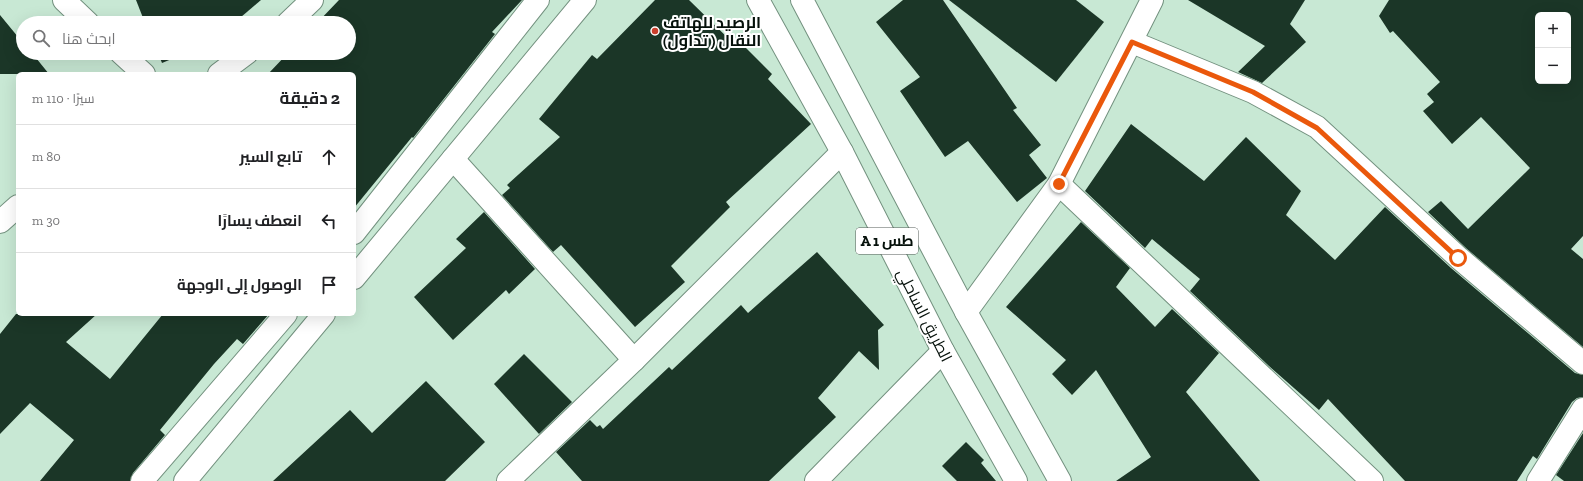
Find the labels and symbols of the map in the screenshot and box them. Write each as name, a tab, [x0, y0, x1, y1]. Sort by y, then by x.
place label: الرصيد للهاتف النقال ( تداول)	[663, 13, 761, 50]
marker: الرصيد للهاتف النقال ( تداول)	[650, 26, 660, 36]
route end	[1050, 175, 1068, 193]
road number: A 1 طس	[856, 228, 918, 254]
route start	[1449, 249, 1467, 267]
street label: الطريق الساحلي	[889, 266, 956, 367]

